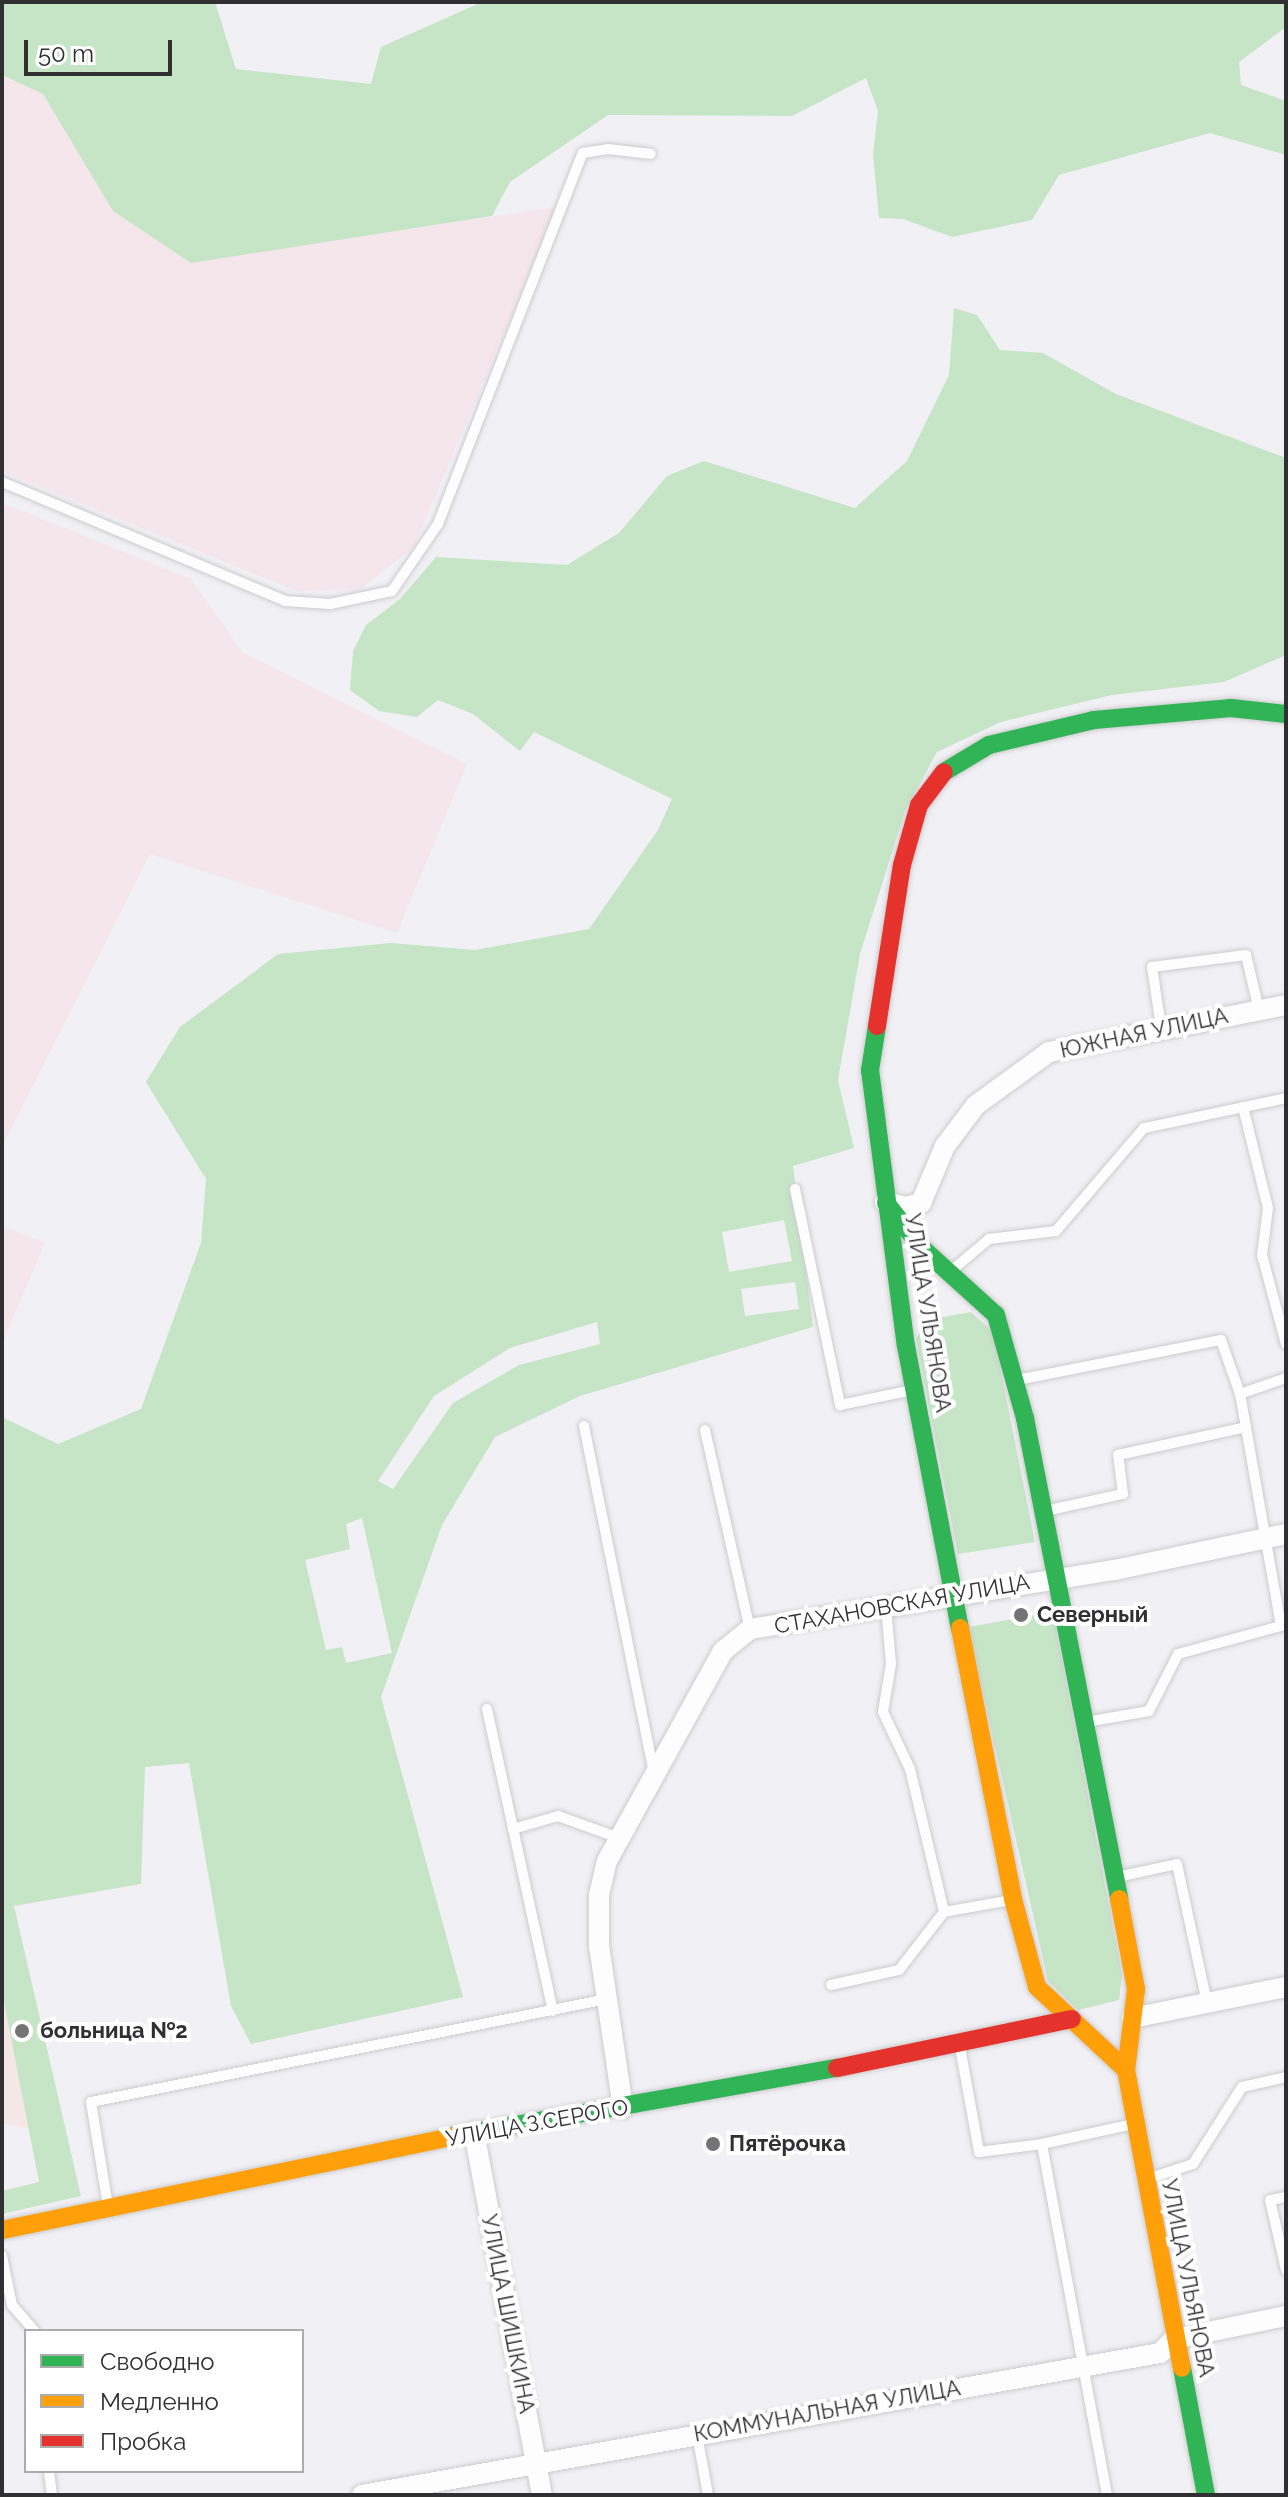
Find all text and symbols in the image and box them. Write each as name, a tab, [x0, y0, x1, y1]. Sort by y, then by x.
scale bar	[28, 24, 176, 74]
text: 50 m	[38, 39, 94, 68]
street label: ЮЖНАЯ УЛИЦА	[1058, 1002, 1230, 1064]
street label: УЛИЦА УЛЬЯНОВА	[899, 1211, 957, 1415]
street label: СТАХАНОВСКАЯ УЛИЦА	[772, 1569, 1032, 1639]
place label: Северный	[1037, 1602, 1148, 1628]
marker: Северный	[1012, 1606, 1030, 1624]
place label: больница №2	[40, 2018, 188, 2044]
marker: больница №2	[11, 2020, 33, 2042]
street label: УЛИЦА З.СЕРОГО	[443, 2094, 631, 2152]
place label: Пятёрочка	[729, 2131, 846, 2157]
marker: Пятёрочка	[704, 2135, 722, 2153]
street label: УЛИЦА УЛЬЯНОВА	[1156, 2176, 1220, 2380]
street label: УЛИЦА ШИШКИНА	[476, 2212, 540, 2416]
legend	[24, 2329, 304, 2473]
text: Свободно	[100, 2347, 215, 2376]
street label: КОММУНАЛЬНАЯ УЛИЦА	[692, 2375, 962, 2447]
text: Медленно	[100, 2387, 219, 2416]
text: Пробка	[100, 2427, 186, 2456]

